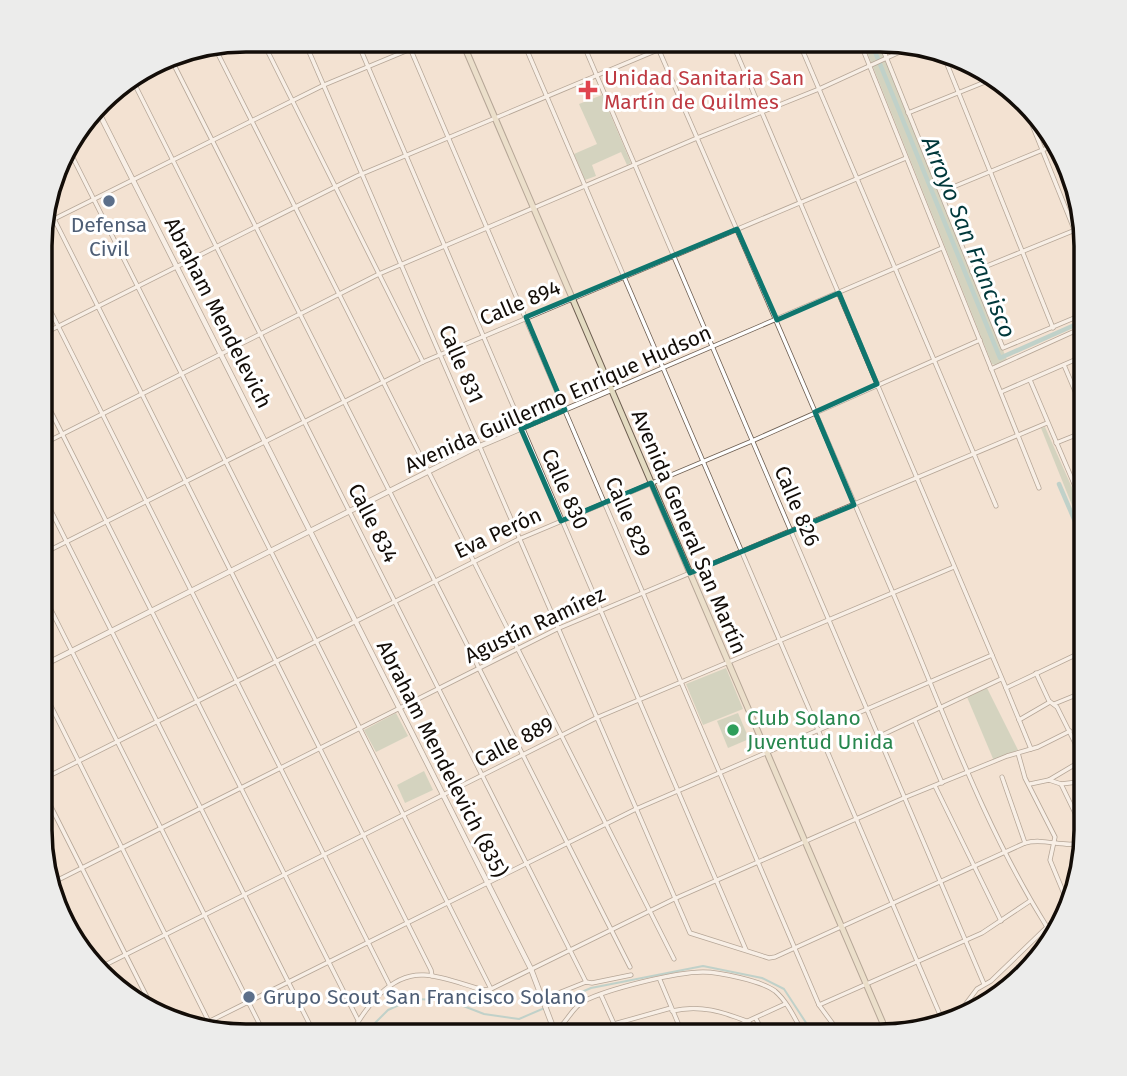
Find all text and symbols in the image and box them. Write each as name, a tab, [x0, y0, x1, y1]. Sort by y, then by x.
place label: Unidad Sanitaria San Martín de Quilmes	[604, 65, 804, 115]
marker: Unidad Sanitaria San Martín de Quilmes	[578, 80, 598, 100]
water label: Arroyo San Francisco	[915, 131, 1022, 342]
marker: Defensa Civil	[101, 193, 117, 209]
place label: Defensa Civil	[71, 212, 147, 262]
street label: Abraham Mendelevich	[159, 213, 277, 413]
street label: Calle 894	[476, 274, 564, 332]
street label: Avenida Guillermo Enrique Hudson	[401, 319, 715, 479]
street label: Calle 831	[433, 321, 489, 407]
street label: Avenida General San Martín	[626, 406, 752, 658]
street label: Calle 830	[536, 445, 594, 533]
street label: Calle 826	[768, 462, 826, 550]
street label: Calle 829	[600, 473, 656, 561]
street label: Calle 834	[342, 479, 404, 567]
street label: Eva Perón	[450, 502, 546, 564]
street label: Agustín Ramírez	[461, 581, 609, 669]
street label: Abraham Mendelevich (835)	[371, 636, 513, 882]
place label: Club Solano Juventud Unida	[747, 705, 894, 755]
street label: Calle 889	[470, 711, 558, 773]
marker: Club Solano Juventud Unida	[725, 722, 741, 738]
place label: Grupo Scout San Francisco Solano	[263, 984, 586, 1010]
marker: Grupo Scout San Francisco Solano	[241, 989, 257, 1005]

